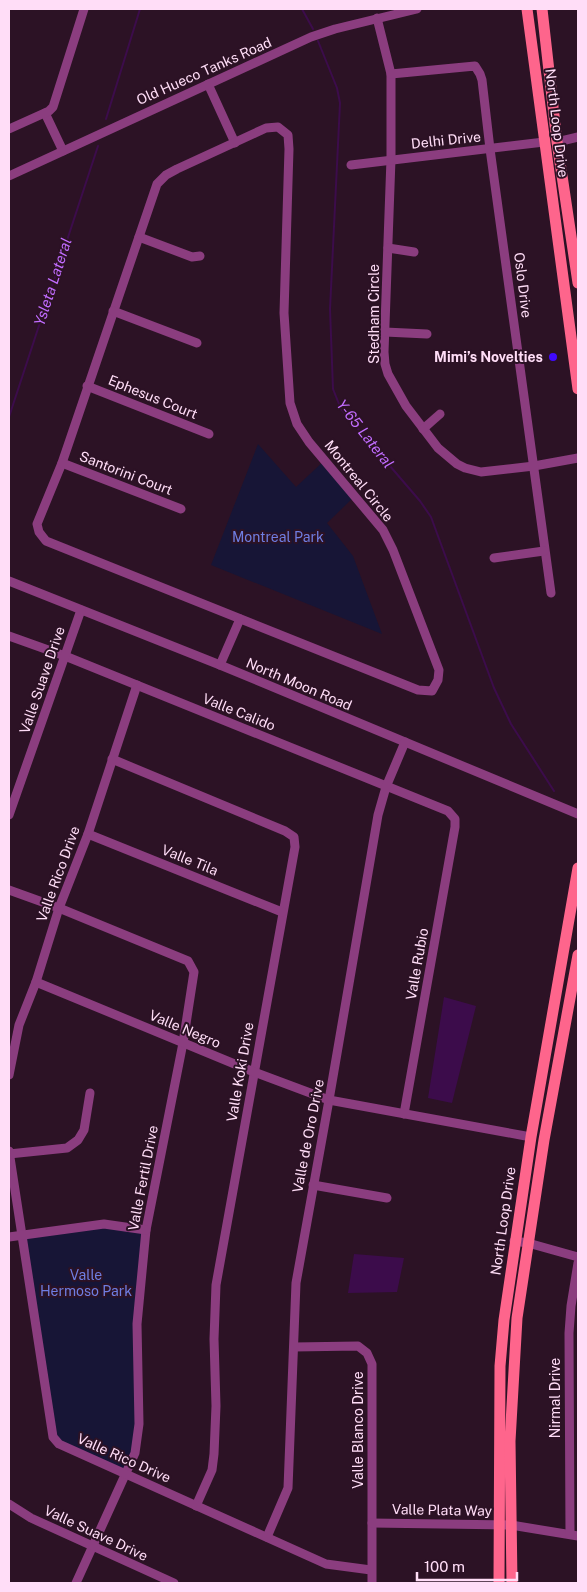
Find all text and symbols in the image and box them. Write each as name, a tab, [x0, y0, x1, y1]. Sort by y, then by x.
street label: Old Hueco Tanks Road	[134, 34, 274, 108]
street label: North Loop Drive	[542, 68, 572, 178]
street label: Delhi Drive	[410, 128, 482, 152]
water label: Ysleta Lateral	[30, 236, 75, 328]
street label: Oslo Drive	[511, 251, 535, 319]
street label: Stedham Circle	[366, 264, 382, 364]
place label: Mimi’s Novelties	[434, 349, 543, 365]
marker: Mimi’s Novelties	[547, 351, 559, 363]
street label: Ephesus Court	[106, 372, 200, 422]
water label: Y-65 Lateral	[333, 396, 397, 471]
street label: Montreal Circle	[321, 437, 397, 525]
street label: Santorini Court	[77, 448, 175, 498]
park label: Montreal Park	[232, 529, 324, 545]
street label: Valle Suave Drive	[16, 624, 68, 736]
street label: North Moon Road	[244, 654, 354, 714]
street label: Valle Calido	[200, 690, 278, 734]
street label: Valle Rico Drive	[33, 824, 83, 924]
street label: Valle Tila	[159, 841, 221, 879]
street label: Valle Rubio	[403, 927, 431, 1001]
street label: Valle Negro	[147, 1007, 223, 1051]
street label: Valle Koki Drive	[223, 1021, 257, 1123]
street label: Valle de Oro Drive	[289, 1078, 327, 1194]
street label: Valle Fertil Drive	[125, 1124, 161, 1232]
street label: North Loop Drive	[487, 1166, 519, 1276]
park label: Valle Hermoso Park	[40, 1267, 132, 1299]
street label: Nirmal Drive	[547, 1358, 563, 1438]
street label: Valle Blanco Drive	[350, 1371, 366, 1489]
street label: Valle Rico Drive	[75, 1430, 173, 1486]
street label: Valle Plata Way	[392, 1501, 493, 1519]
street label: Valle Suave Drive	[42, 1502, 150, 1564]
scale bar	[417, 1550, 517, 1582]
text: 100 m	[424, 1558, 465, 1575]

